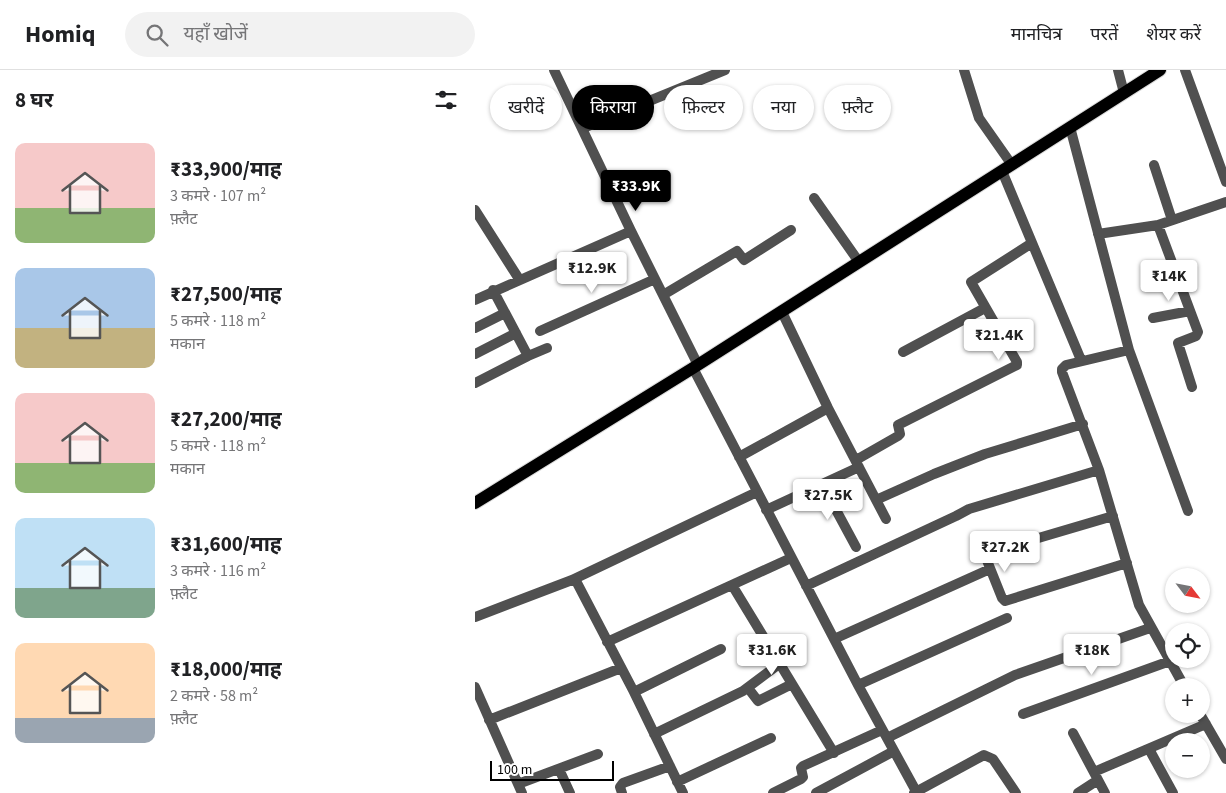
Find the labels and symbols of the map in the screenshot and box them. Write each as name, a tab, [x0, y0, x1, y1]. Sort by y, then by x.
pin: ₹33.9K	[595, 170, 677, 212]
pin: ₹12.9K	[551, 252, 633, 294]
pin: ₹14K	[1139, 260, 1199, 302]
pin: ₹21.4K	[958, 318, 1040, 361]
pin: ₹27.5K	[787, 478, 869, 521]
pin: ₹27.2K	[964, 530, 1046, 573]
north arrow	[1165, 568, 1210, 612]
pin: ₹31.6K	[731, 634, 813, 676]
pin: ₹18K	[1062, 634, 1122, 676]
scale bar	[490, 758, 614, 781]

